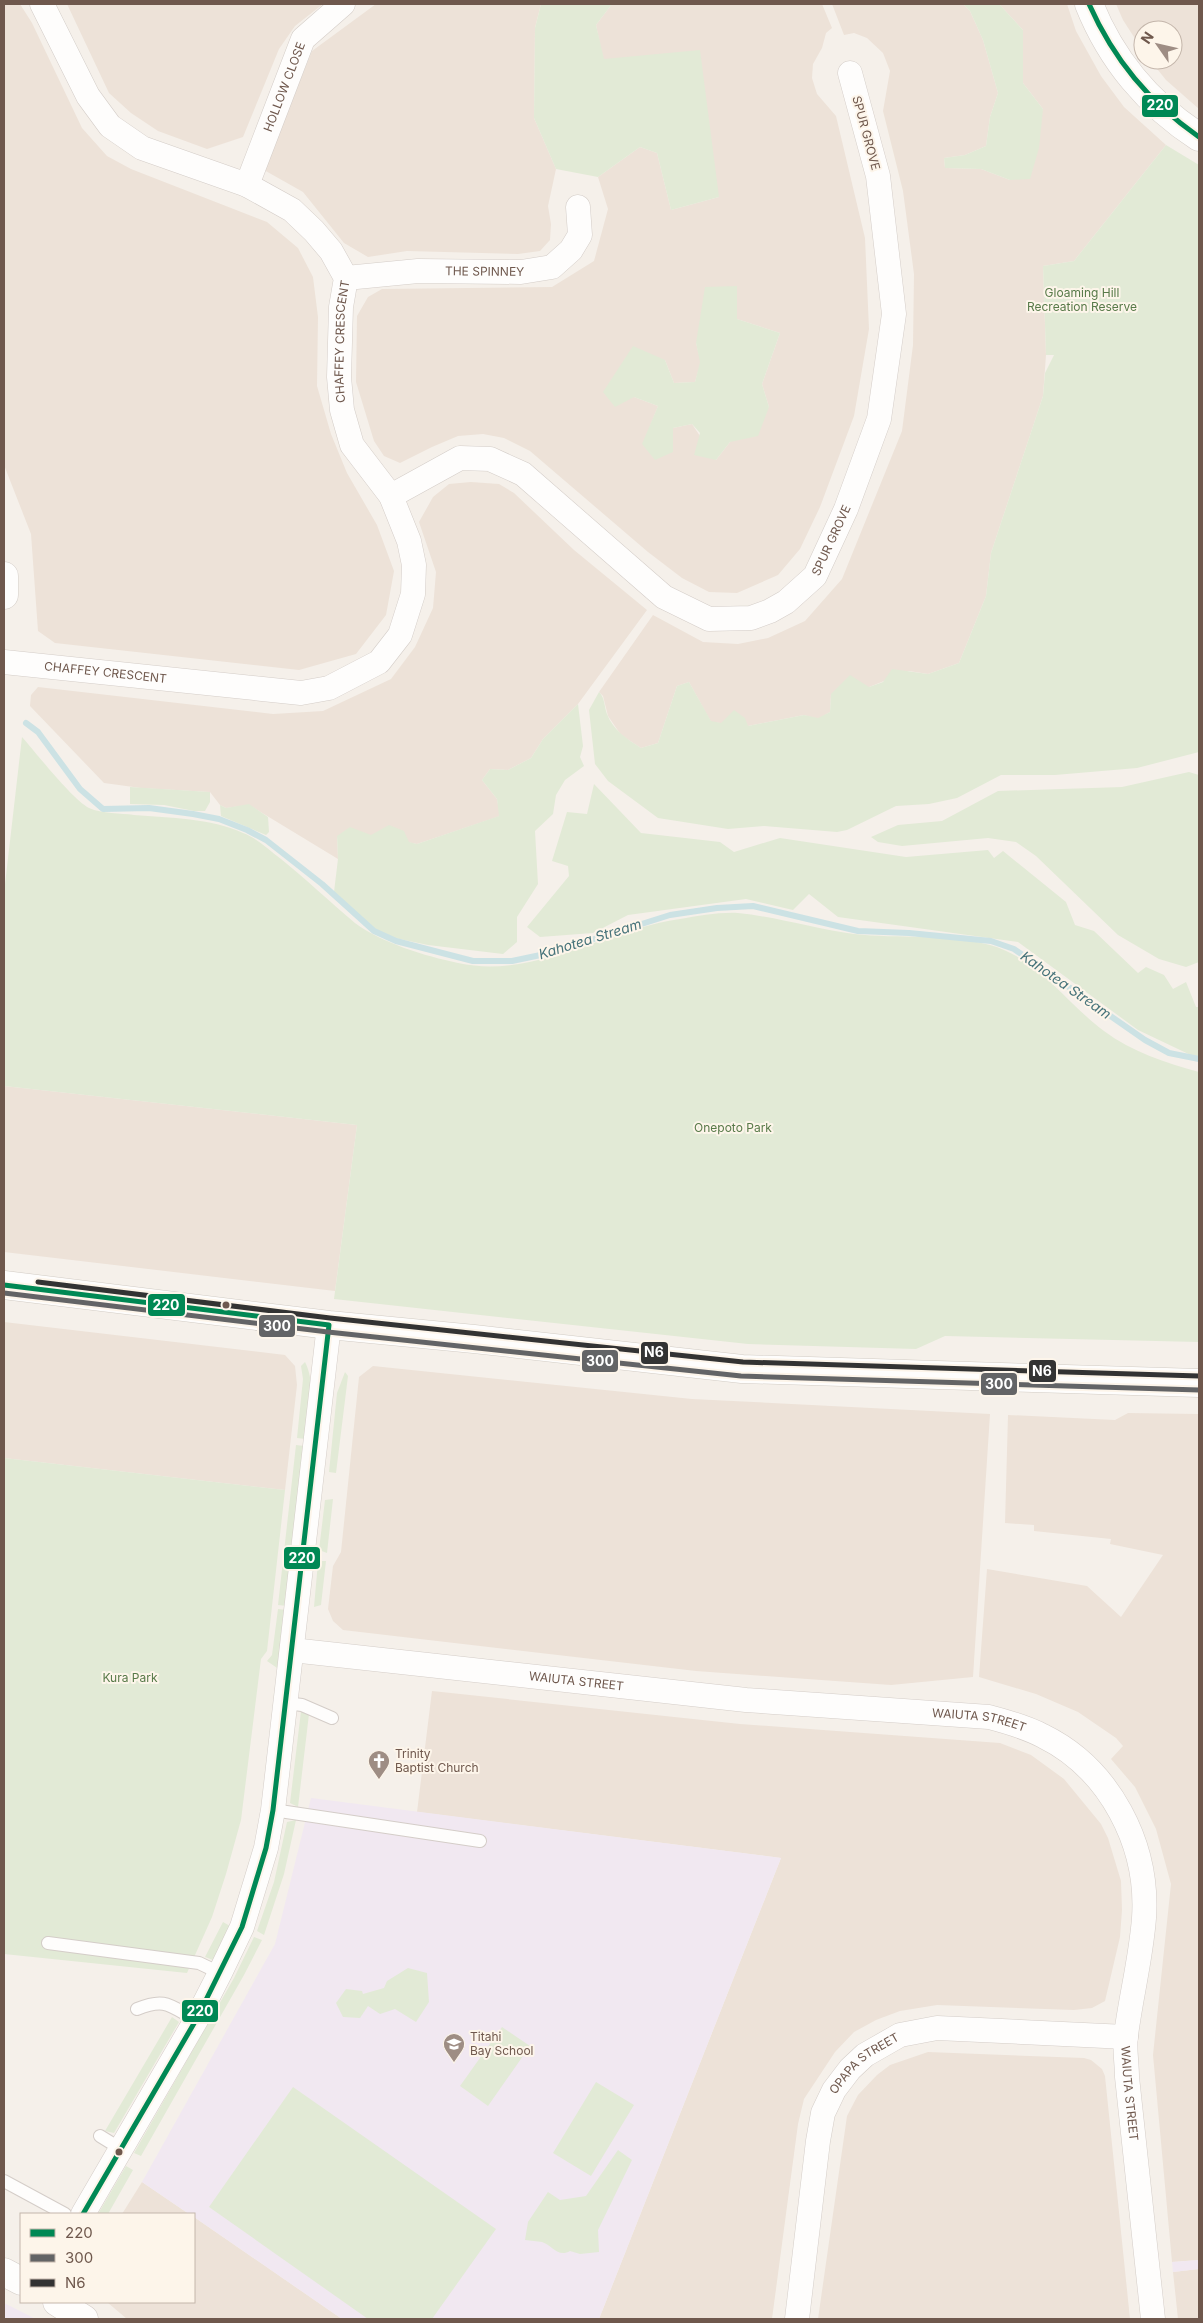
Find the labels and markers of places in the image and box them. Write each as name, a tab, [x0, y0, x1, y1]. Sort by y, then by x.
unlabelled marker	[221, 1300, 231, 1310]
place label: Trinity Baptist Church	[395, 1746, 479, 1775]
church icon: Trinity Baptist Church	[367, 1749, 391, 1780]
place label: Titahi Bay School	[470, 2029, 533, 2058]
school or university icon: Titahi Bay School	[442, 2032, 466, 2063]
unlabelled marker	[114, 2147, 124, 2157]

